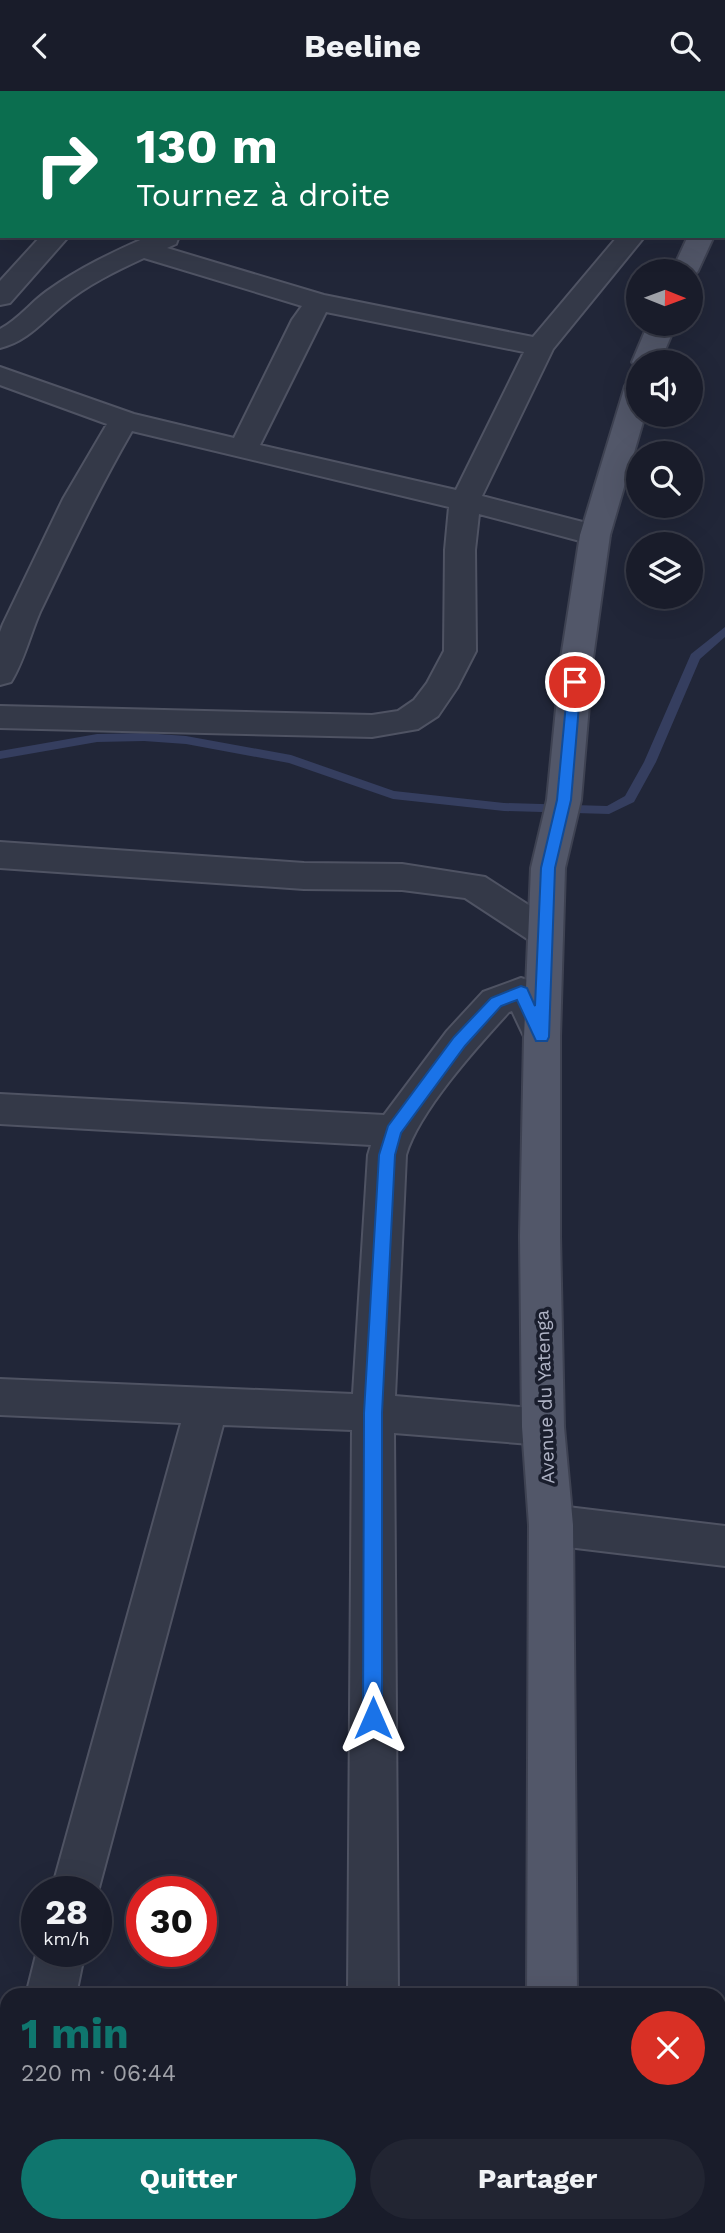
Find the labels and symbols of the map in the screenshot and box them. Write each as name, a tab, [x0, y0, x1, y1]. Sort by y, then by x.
north arrow	[626, 259, 704, 336]
pin	[545, 652, 605, 712]
street label: Avenue du Yatenga	[530, 1309, 560, 1484]
position arrow	[336, 1681, 410, 1755]
speed limit sign: 30	[126, 1876, 217, 1967]

